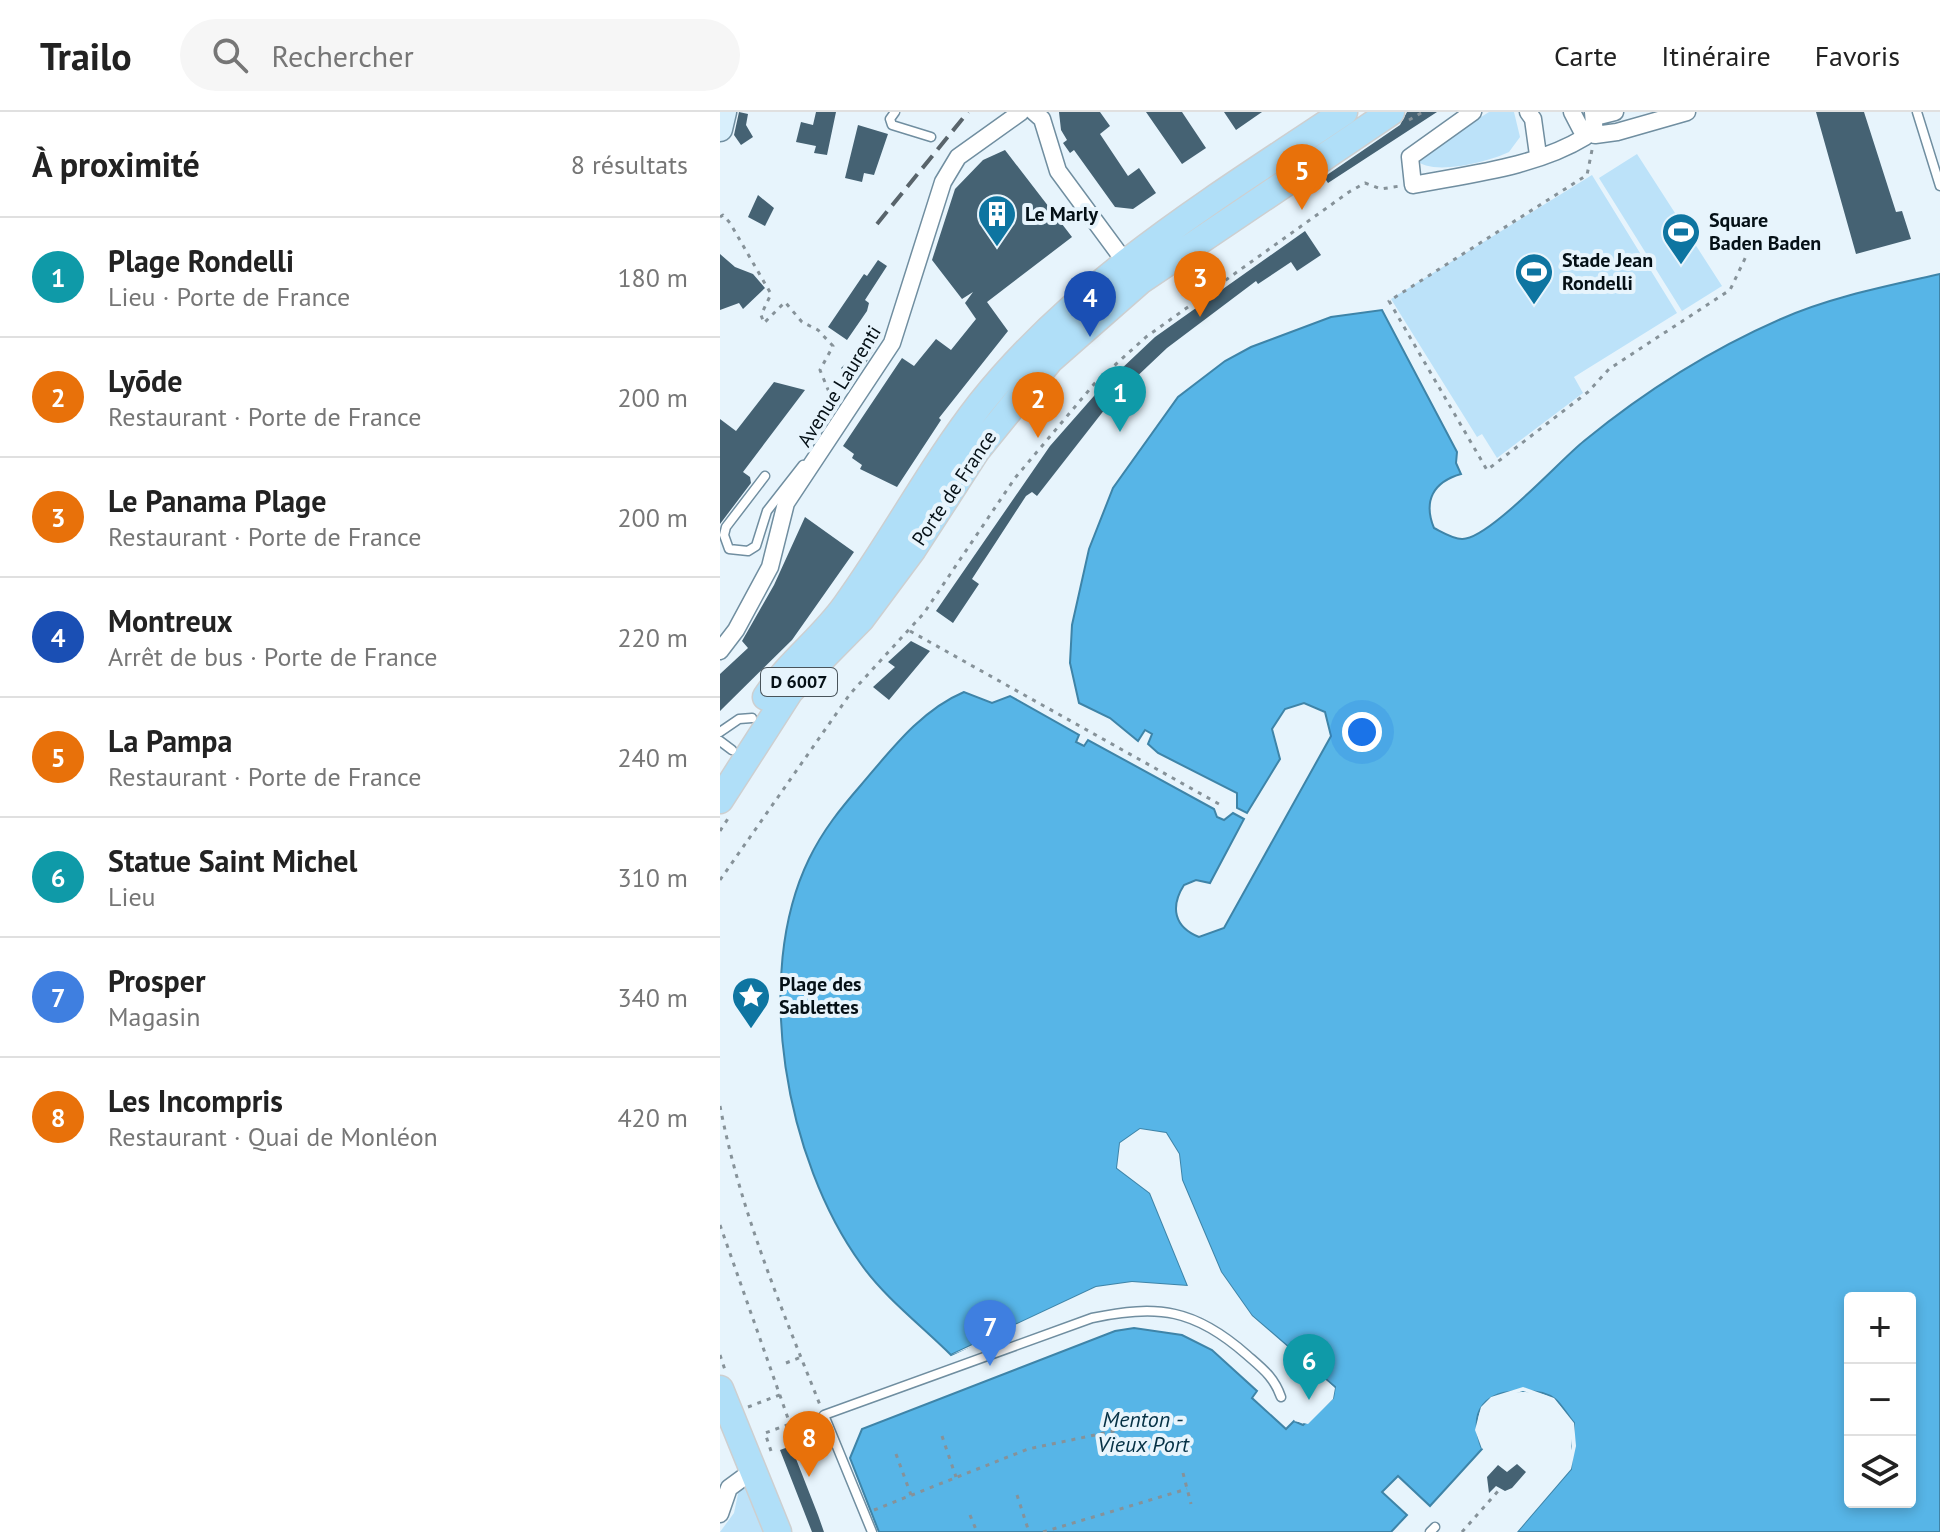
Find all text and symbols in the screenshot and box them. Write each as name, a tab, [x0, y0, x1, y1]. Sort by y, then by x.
search box	[180, 19, 740, 91]
text: Trailo	[40, 31, 132, 80]
icon: search	[208, 33, 252, 77]
text: Rechercher	[272, 36, 414, 75]
text: Carte	[1554, 37, 1617, 74]
text: Itinéraire	[1661, 37, 1771, 74]
text: Favoris	[1815, 37, 1900, 74]
text: À proximité	[32, 142, 200, 186]
pin: 5	[1276, 144, 1328, 210]
text: 8 résultats	[571, 148, 688, 181]
building icon: Le Marly	[976, 193, 1018, 248]
place label: Le Marly	[1025, 201, 1099, 227]
place label: Square Baden Baden	[1709, 207, 1821, 256]
sports icon: Square Baden Baden	[1660, 211, 1702, 266]
text: Plage Rondelli	[108, 241, 294, 280]
place label: Stade Jean Rondelli	[1562, 247, 1653, 296]
pin: 3	[1174, 251, 1226, 317]
sports icon: Stade Jean Rondelli	[1513, 251, 1555, 306]
text: 1	[51, 261, 65, 294]
text: 180 m	[617, 261, 688, 294]
pin: 4	[1064, 271, 1116, 337]
text: Lieu · Porte de France	[108, 280, 350, 313]
street label: Avenue Laurenti	[791, 320, 887, 452]
text: Lyõde	[108, 361, 183, 400]
pin: 1	[1094, 366, 1146, 432]
pin: 2	[1012, 372, 1064, 438]
text: 2	[51, 381, 65, 414]
text: 200 m	[617, 381, 688, 414]
text: Restaurant · Porte de France	[108, 400, 421, 433]
street label: Porte de France	[906, 425, 1002, 551]
text: Le Panama Plage	[108, 481, 326, 520]
text: 3	[51, 501, 65, 534]
text: 200 m	[617, 501, 688, 534]
text: Restaurant · Porte de France	[108, 520, 421, 553]
text: Montreux	[108, 601, 233, 640]
text: 4	[51, 621, 65, 654]
text: 220 m	[617, 621, 688, 654]
text: Arrêt de bus · Porte de France	[108, 640, 438, 673]
road number: D 6007	[761, 668, 837, 696]
your location	[1342, 712, 1382, 752]
text: La Pampa	[108, 721, 232, 760]
text: 5	[51, 741, 65, 774]
text: 240 m	[617, 741, 688, 774]
text: Restaurant · Porte de France	[108, 760, 421, 793]
text: Statue Saint Michel	[108, 841, 357, 880]
text: 6	[51, 861, 65, 894]
text: 310 m	[617, 861, 688, 894]
text: Lieu	[108, 880, 156, 913]
text: Prosper	[108, 961, 206, 1000]
place label: Plage des Sablettes	[779, 971, 862, 1020]
place icon: Plage des Sablettes	[730, 975, 772, 1030]
text: 7	[51, 981, 65, 1014]
text: 340 m	[617, 981, 688, 1014]
text: Magasin	[108, 1000, 200, 1033]
text: Les Incompris	[108, 1081, 283, 1120]
text: 8	[51, 1101, 65, 1134]
text: 420 m	[617, 1101, 688, 1134]
text: Restaurant · Quai de Monléon	[108, 1120, 438, 1153]
map controls	[1844, 1292, 1916, 1508]
button: +	[1844, 1292, 1916, 1364]
pin: 7	[964, 1300, 1016, 1366]
pin: 6	[1283, 1334, 1335, 1400]
button: −	[1844, 1364, 1916, 1436]
water label: Menton - Vieux Port	[1097, 1405, 1190, 1458]
pin: 8	[783, 1411, 835, 1477]
button: layers	[1844, 1436, 1916, 1508]

